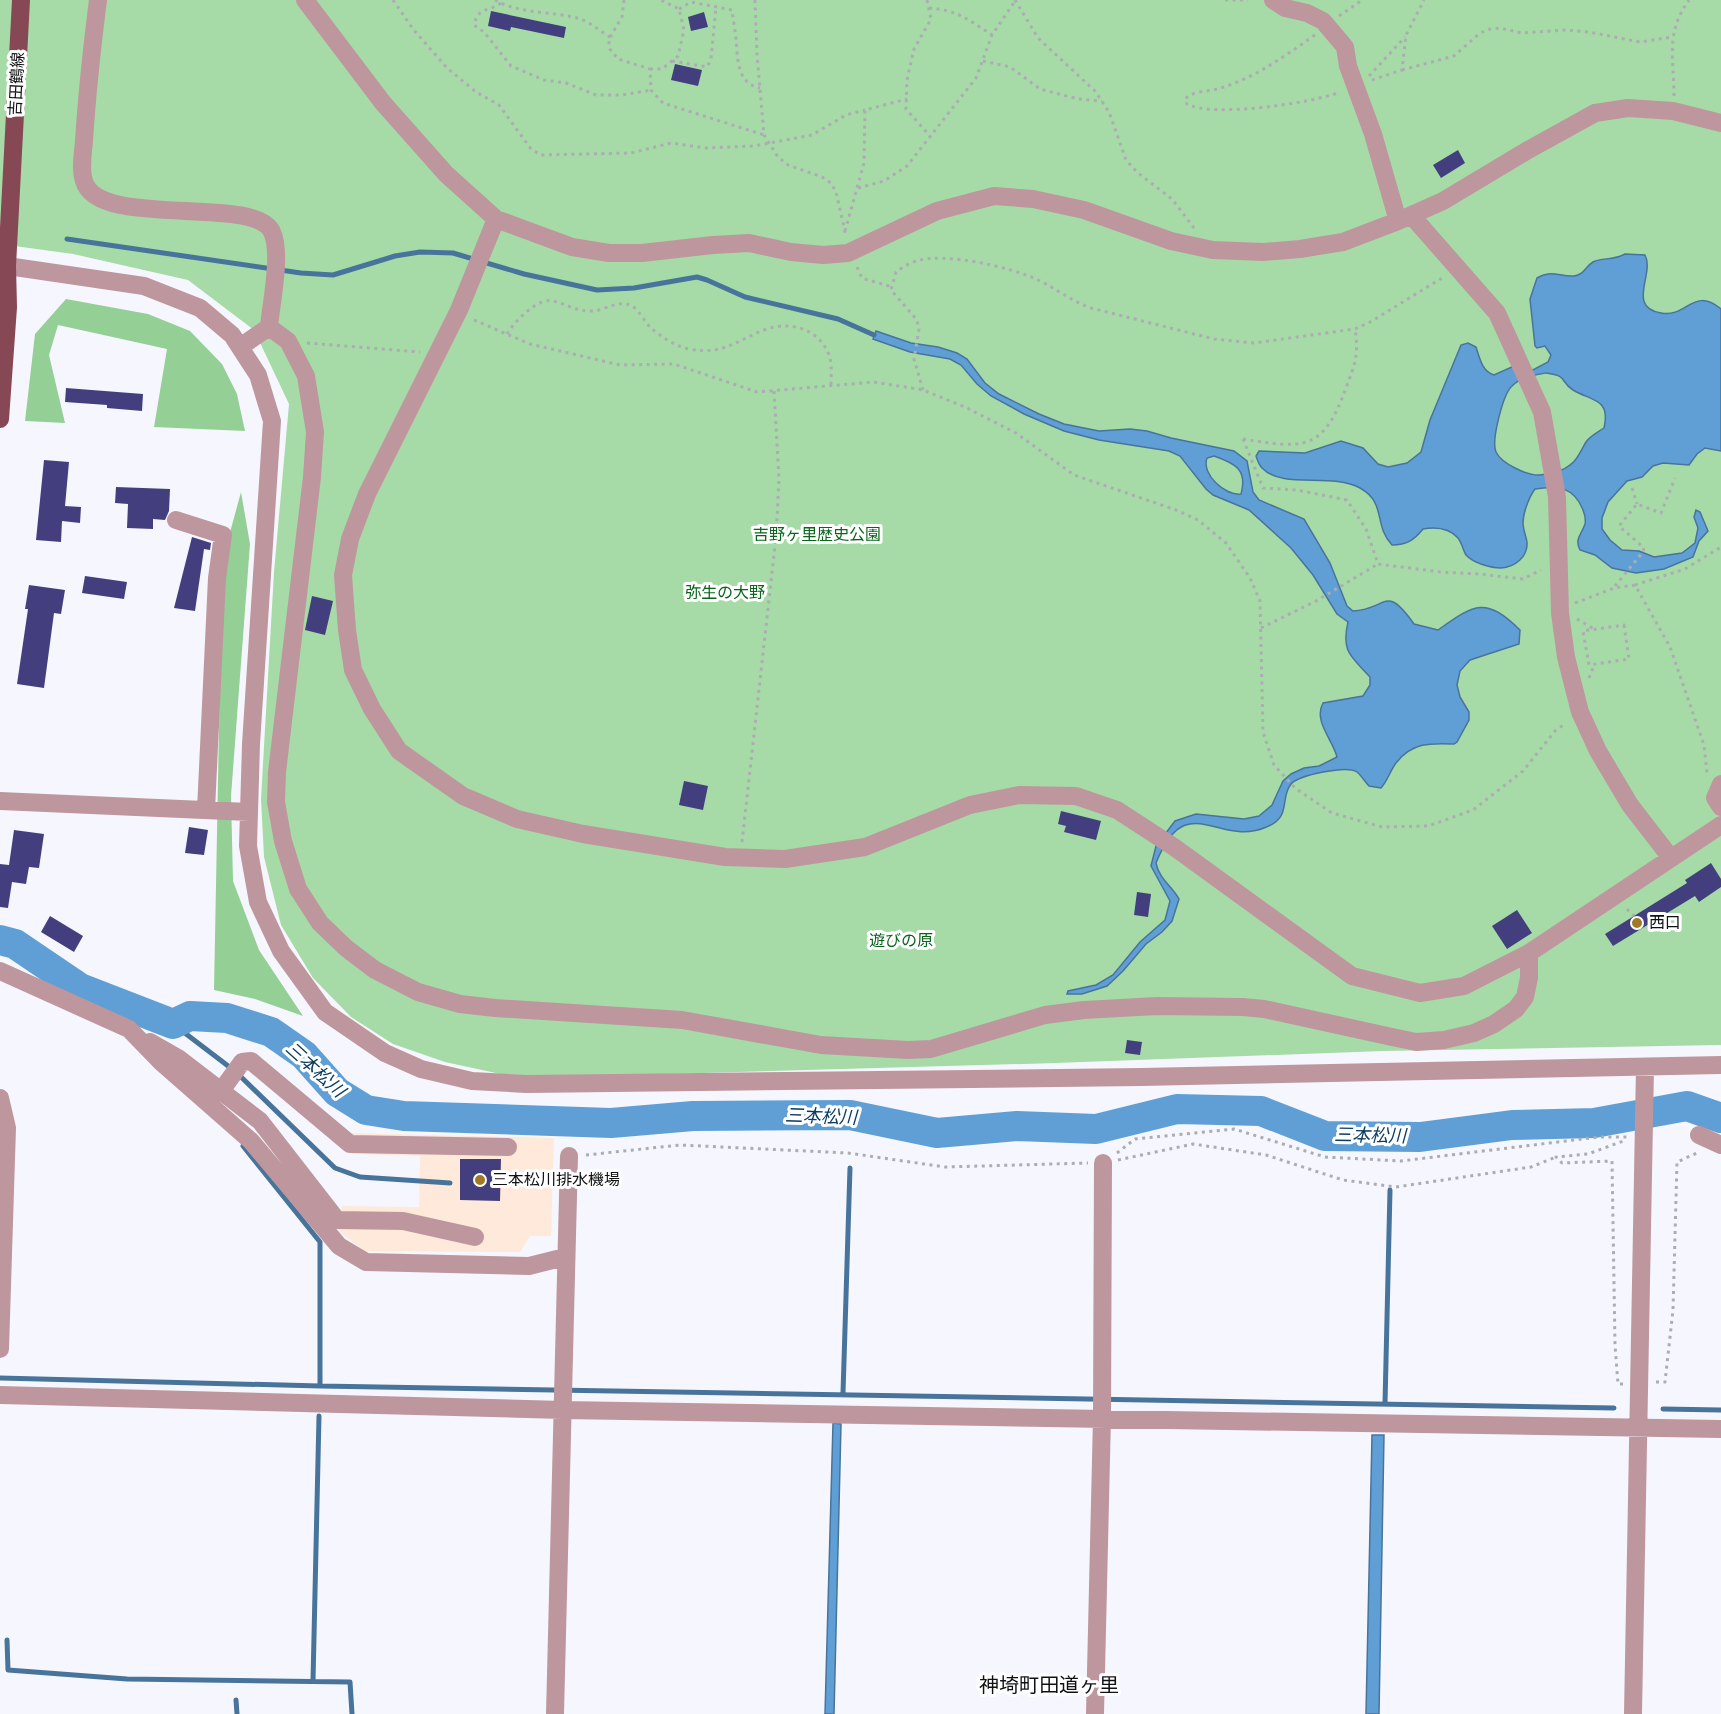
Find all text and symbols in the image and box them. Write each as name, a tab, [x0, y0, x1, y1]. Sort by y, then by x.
street label: 吉田鶴線	[4, 51, 30, 117]
park label: 吉野ヶ里歴史公園	[753, 524, 881, 546]
park label: 弥生の大野	[685, 582, 765, 604]
place label: 西口	[1649, 912, 1681, 934]
marker: 西口	[1630, 916, 1644, 930]
park label: 遊びの原	[869, 930, 933, 952]
water label: 三本松川	[280, 1037, 352, 1105]
water label: 三本松川	[785, 1103, 859, 1131]
water label: 三本松川	[1334, 1123, 1408, 1149]
place label: 三本松川排水機場	[492, 1169, 620, 1191]
marker: 三本松川排水機場	[473, 1173, 487, 1187]
district label: 神埼町田道ヶ里	[979, 1672, 1119, 1700]

